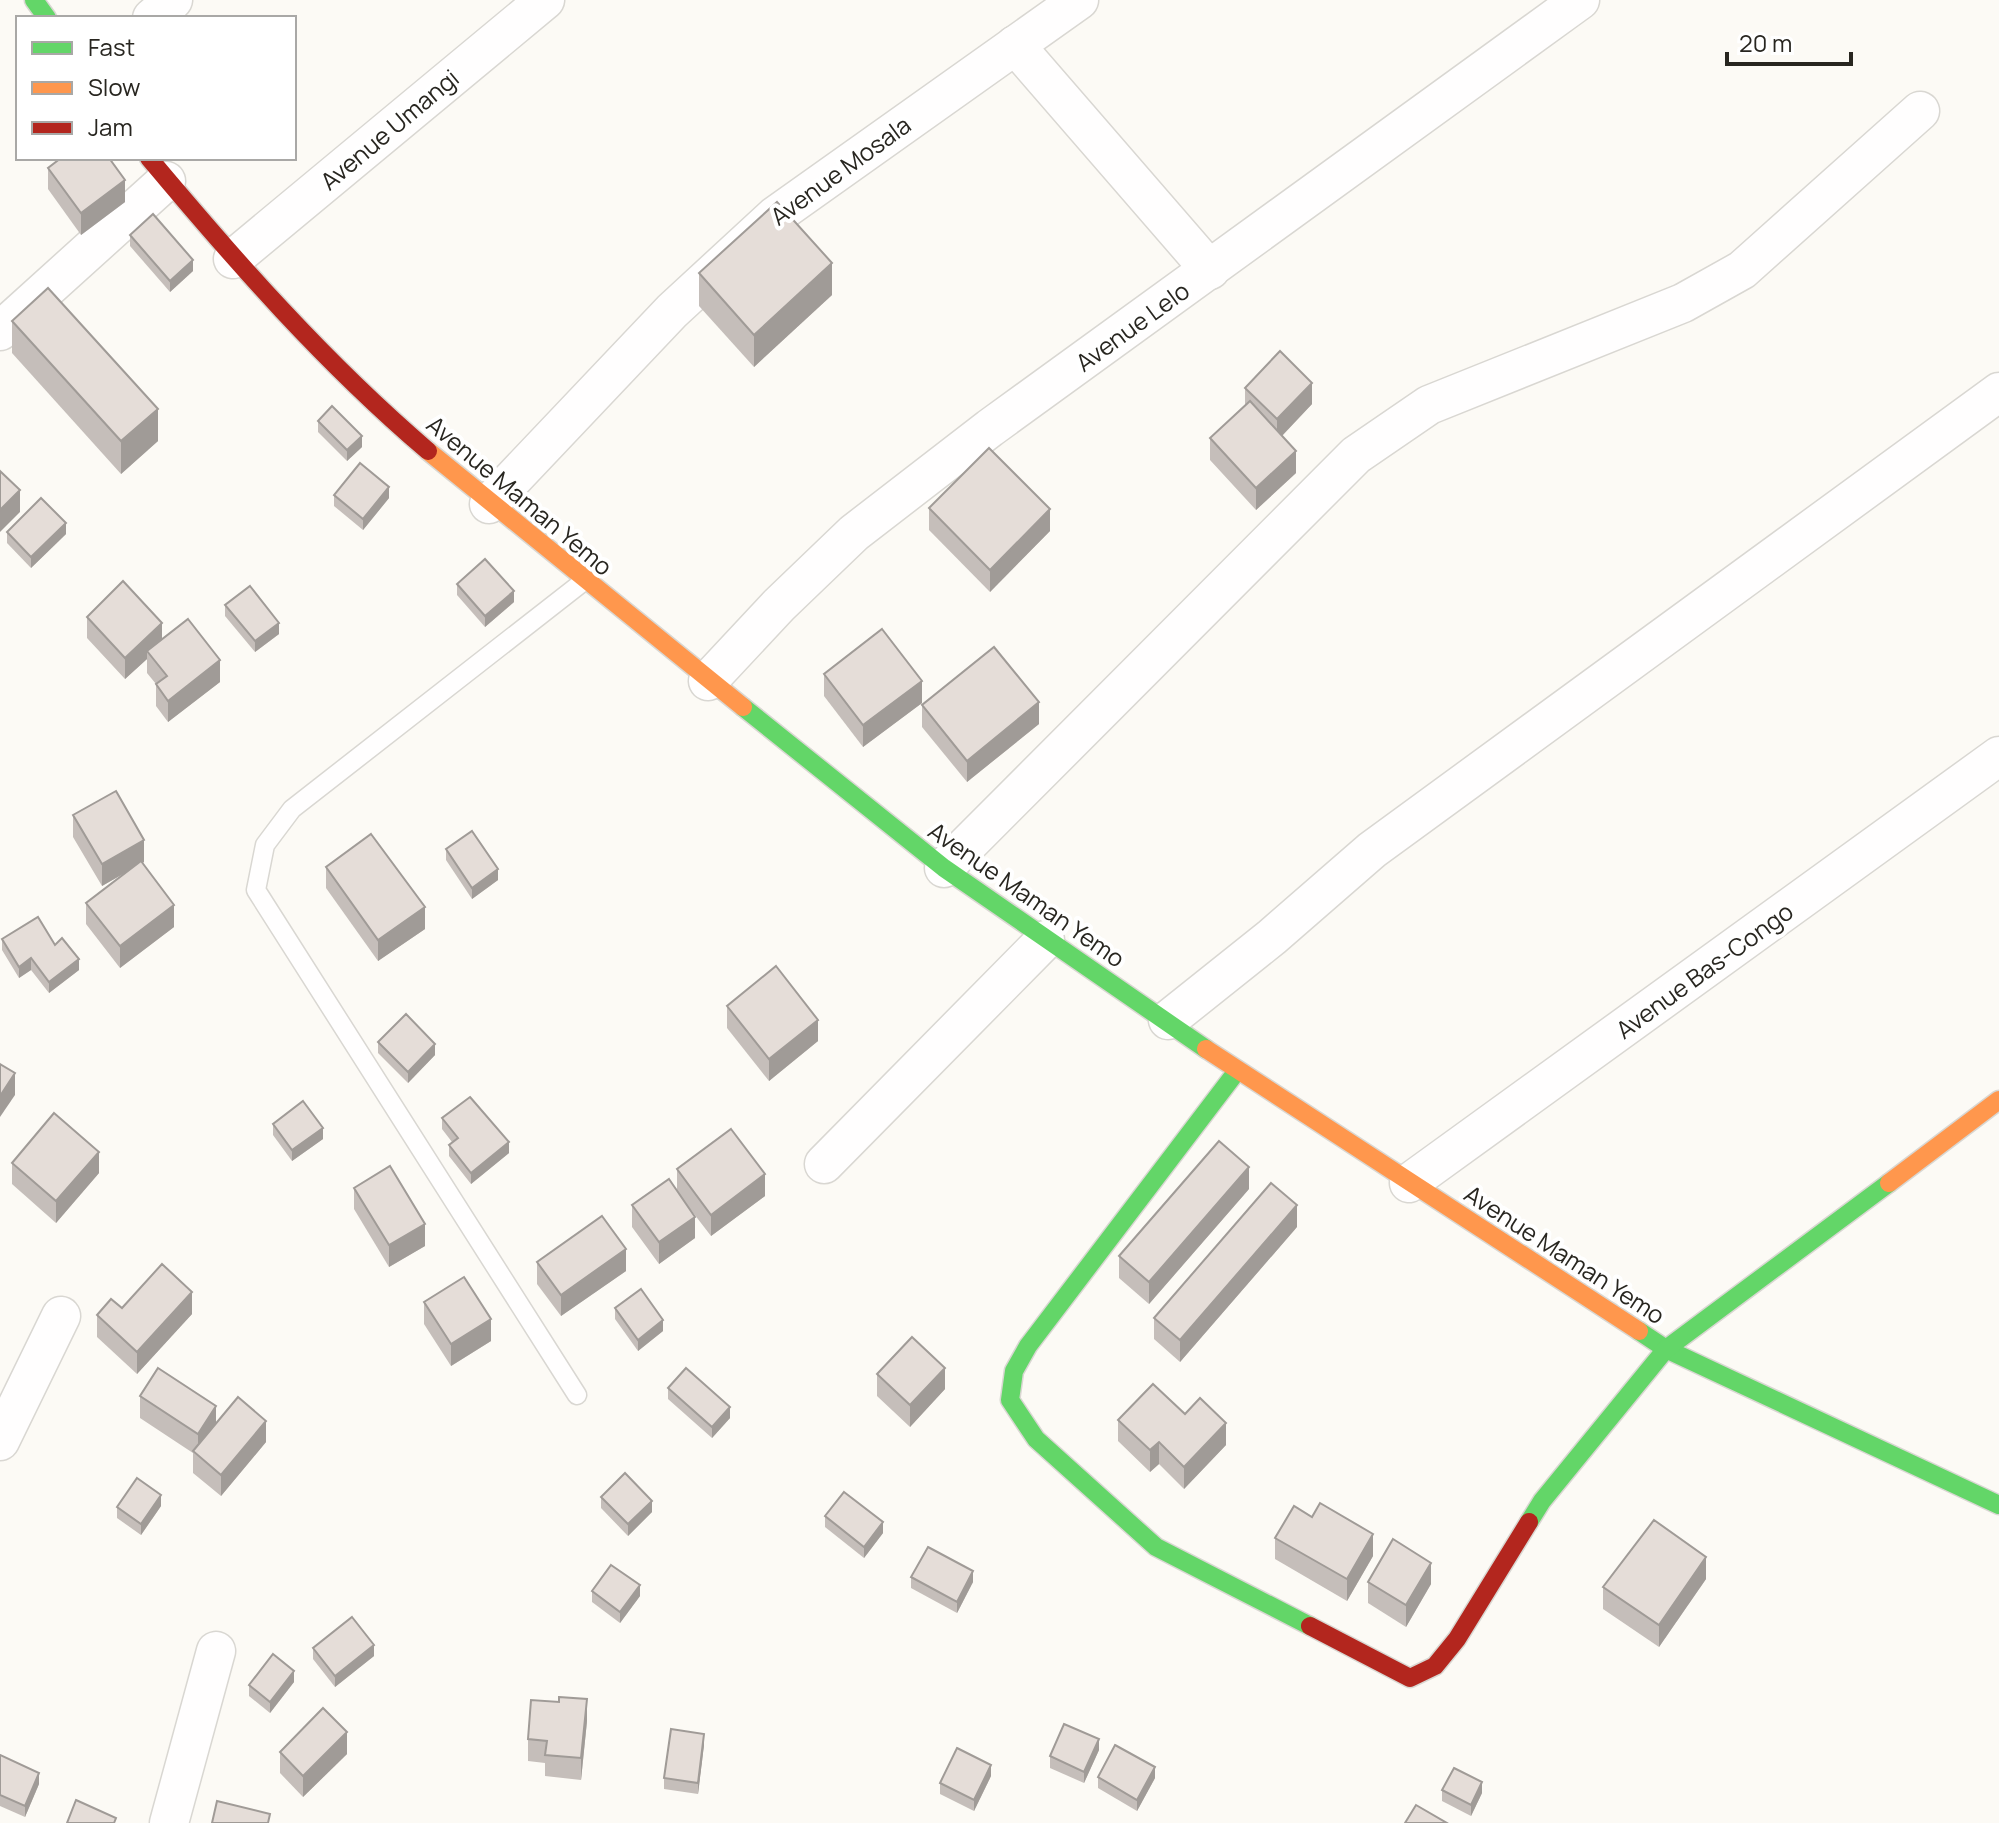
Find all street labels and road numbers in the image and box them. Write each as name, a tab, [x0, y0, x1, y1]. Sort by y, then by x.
street label: Avenue Umangi	[313, 61, 465, 197]
street label: Avenue Mosala	[763, 108, 917, 232]
street label: Avenue Lelo	[1068, 274, 1196, 378]
street label: Avenue Maman Yemo	[420, 408, 620, 582]
street label: Avenue Maman Yemo	[922, 814, 1132, 974]
street label: Avenue Bas-Congo	[1609, 894, 1799, 1046]
street label: Avenue Maman Yemo	[1458, 1177, 1672, 1331]

